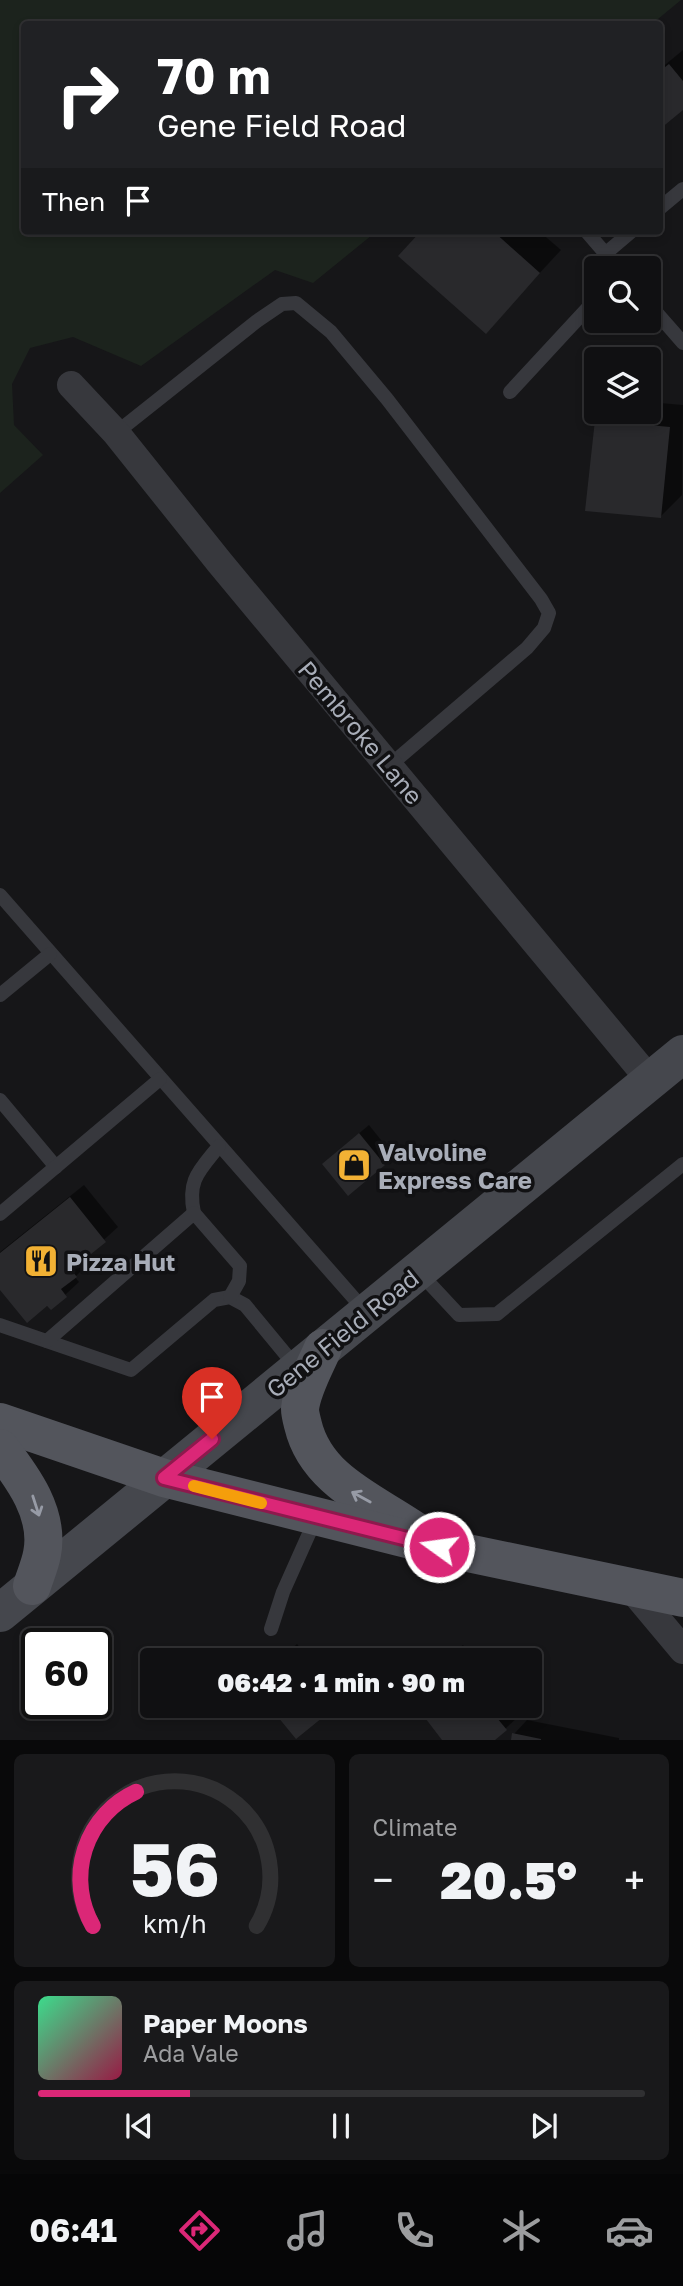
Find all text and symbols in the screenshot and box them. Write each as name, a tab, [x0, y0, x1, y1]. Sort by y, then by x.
text: 70 m	[157, 46, 271, 105]
icon: right	[42, 49, 133, 140]
text: Gene Field Road	[157, 106, 407, 144]
icon: arrive	[119, 182, 157, 220]
text: Then	[42, 186, 105, 217]
map controls	[584, 256, 661, 424]
button: search	[584, 256, 661, 333]
button: layers	[584, 347, 661, 424]
street label: Pembroke Lane	[293, 654, 429, 810]
place label: Valvoline Express Care	[378, 1137, 532, 1194]
shop icon: Valvoline Express Care	[335, 1146, 373, 1184]
restaurant icon: Pizza Hut	[22, 1242, 60, 1280]
place label: Pizza Hut	[66, 1247, 175, 1276]
street label: Gene Field Road	[260, 1263, 424, 1403]
pin	[182, 1367, 242, 1439]
icon: arrive	[193, 1378, 231, 1416]
one-way arrow	[351, 1490, 372, 1503]
one-way arrow	[30, 1495, 43, 1517]
position arrow	[402, 1510, 476, 1584]
speed limit sign: 60	[21, 1628, 112, 1719]
text: 06:42 · 1 min · 90 m	[217, 1667, 465, 1698]
text: Climate	[373, 1813, 457, 1841]
text: 56	[129, 1826, 220, 1913]
text: 20.5°	[440, 1848, 577, 1910]
text: −	[373, 1857, 393, 1902]
text: +	[624, 1857, 645, 1902]
text: km/h	[142, 1908, 206, 1939]
text: Paper Moons	[143, 2008, 308, 2039]
text: Ada Vale	[143, 2039, 239, 2067]
icon: previous	[120, 2107, 158, 2145]
icon: pause	[322, 2107, 360, 2145]
icon: next	[525, 2107, 563, 2145]
icon: directions	[175, 2206, 224, 2255]
icon: music	[283, 2206, 332, 2255]
icon: phone	[390, 2206, 439, 2255]
icon: climate	[497, 2206, 546, 2255]
icon: car	[605, 2206, 654, 2255]
text: 06:41	[29, 2211, 117, 2249]

